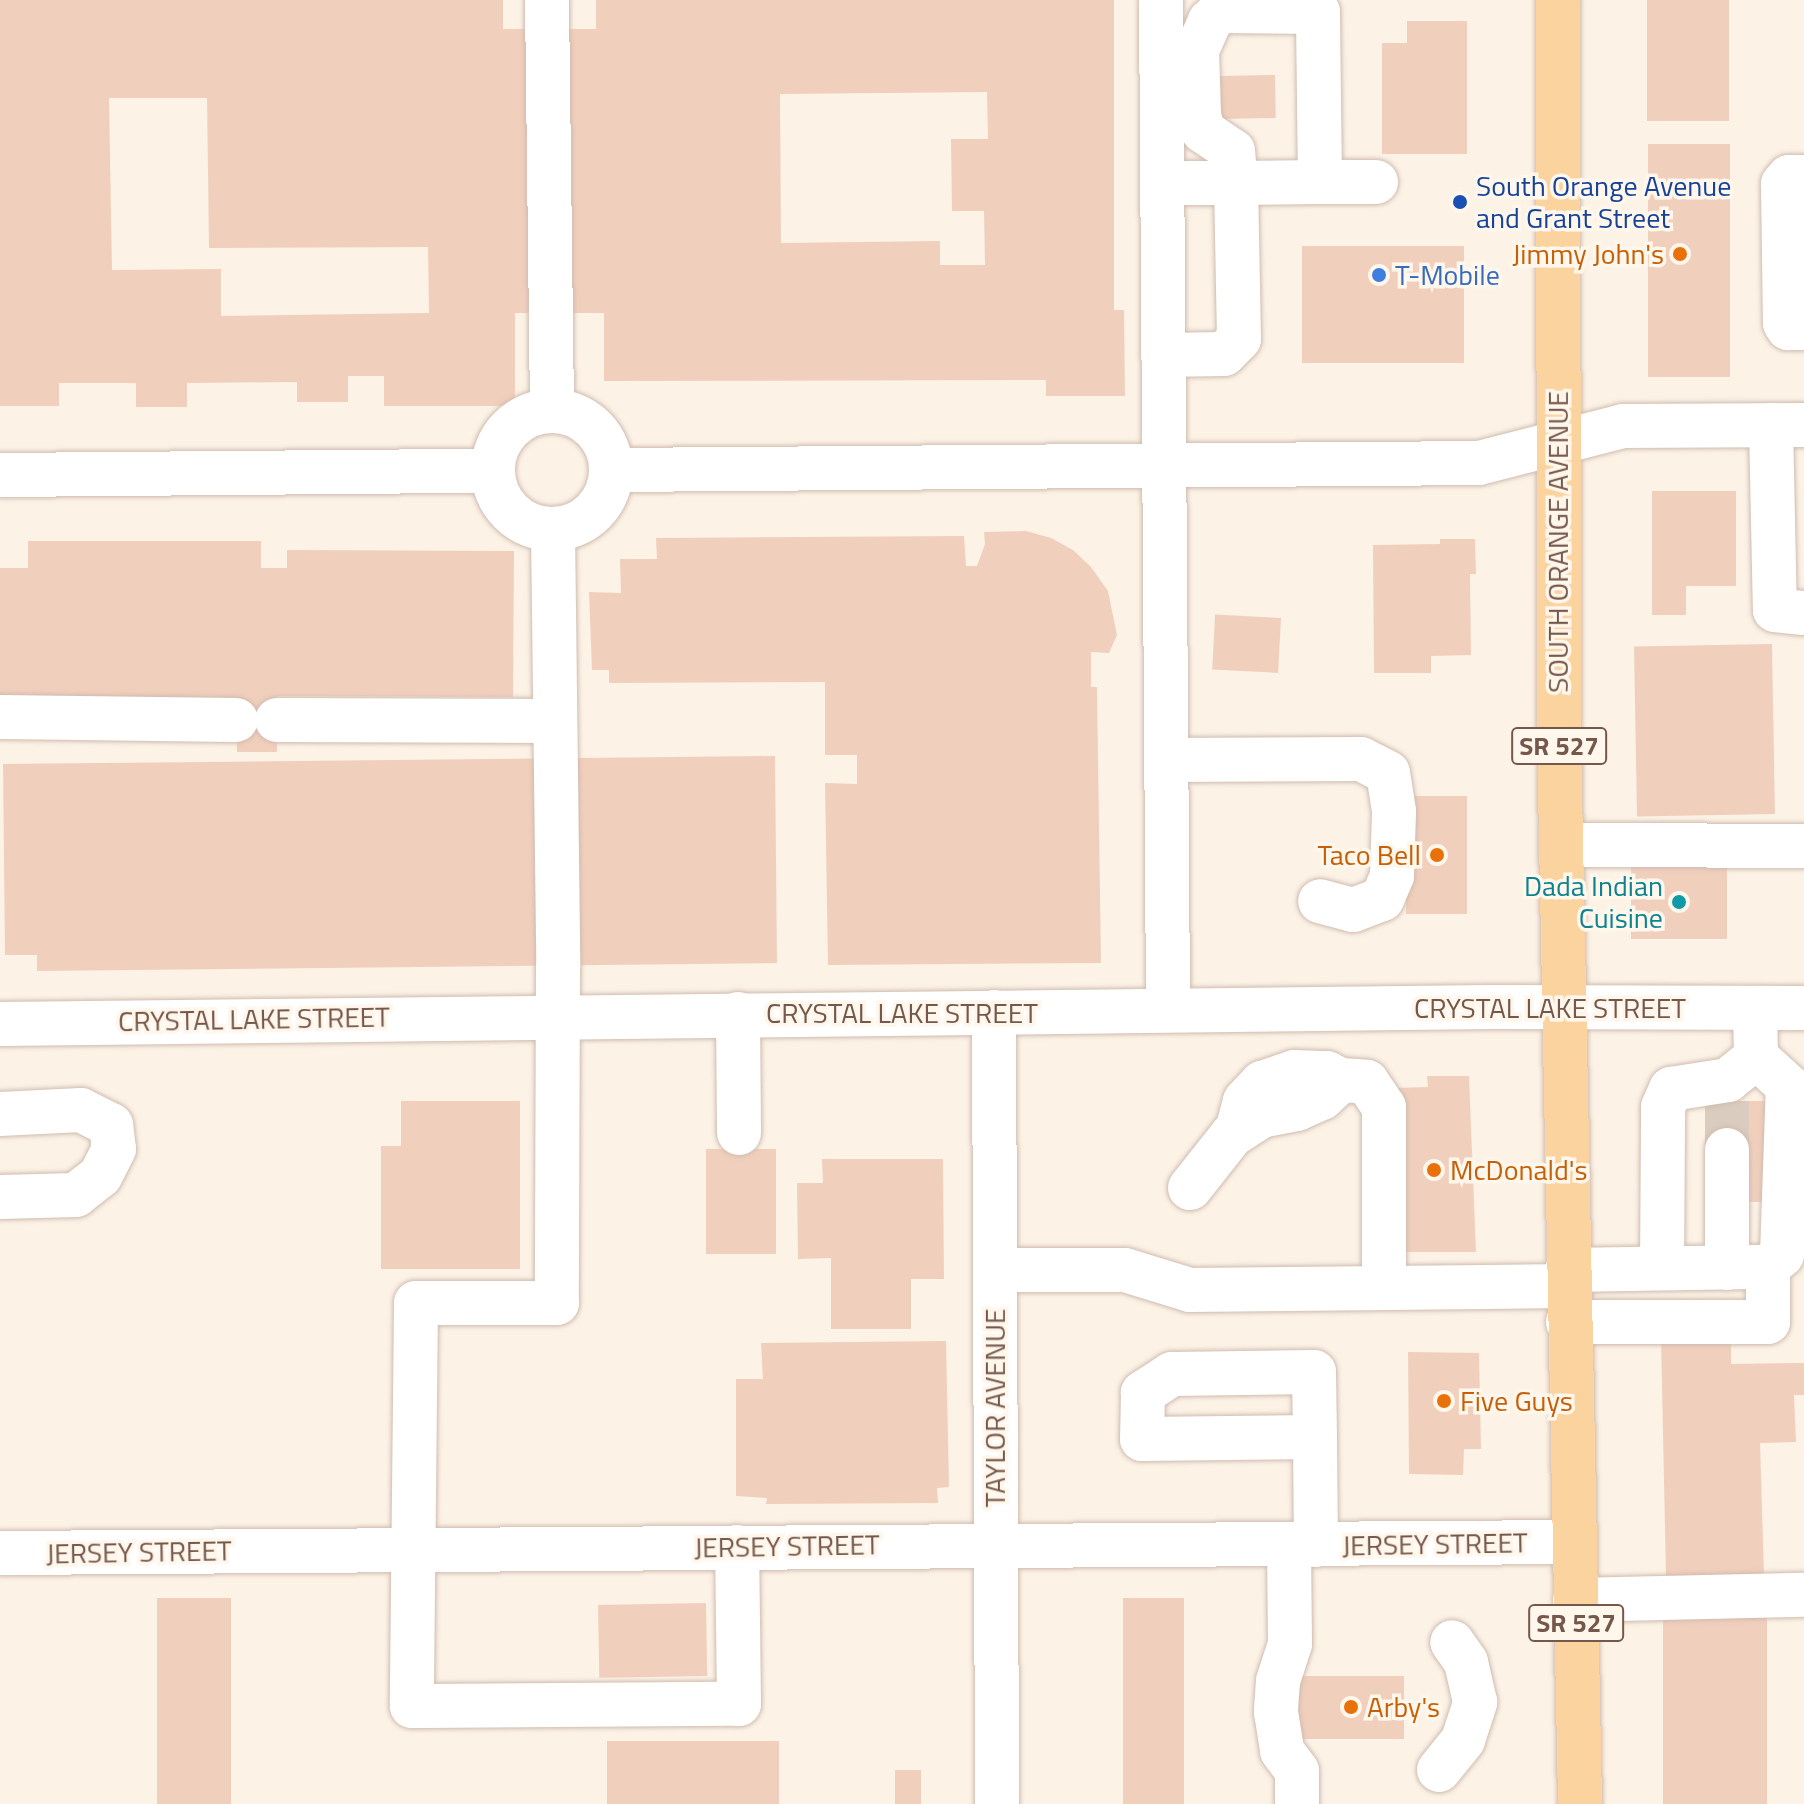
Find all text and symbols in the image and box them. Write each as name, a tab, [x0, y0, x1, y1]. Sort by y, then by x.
place label: South Orange Avenue and Grant Street	[1476, 169, 1731, 235]
marker: South Orange Avenue and Grant Street	[1451, 193, 1469, 211]
place label: Jimmy John's	[1512, 237, 1664, 271]
marker: Jimmy John's	[1671, 245, 1689, 263]
place label: T-Mobile	[1395, 258, 1500, 292]
marker: T-Mobile	[1370, 266, 1388, 284]
street label: SOUTH ORANGE AVENUE	[1541, 391, 1575, 693]
road number: SR 527	[1511, 724, 1607, 768]
place label: Taco Bell	[1317, 838, 1421, 872]
marker: Taco Bell	[1428, 846, 1446, 864]
place label: Dada Indian Cuisine	[1524, 869, 1663, 935]
marker: Dada Indian Cuisine	[1670, 893, 1688, 911]
street label: CRYSTAL LAKE STREET	[1414, 991, 1686, 1025]
street label: CRYSTAL LAKE STREET	[766, 996, 1038, 1030]
street label: CRYSTAL LAKE STREET	[118, 1000, 390, 1038]
place label: McDonald's	[1450, 1153, 1587, 1187]
marker: McDonald's	[1425, 1161, 1443, 1179]
street label: TAYLOR AVENUE	[978, 1309, 1012, 1507]
place label: Five Guys	[1460, 1384, 1573, 1418]
marker: Five Guys	[1435, 1392, 1453, 1410]
street label: JERSEY STREET	[1342, 1526, 1528, 1562]
street label: JERSEY STREET	[694, 1528, 880, 1564]
street label: JERSEY STREET	[46, 1534, 232, 1570]
road number: SR 527	[1528, 1601, 1624, 1645]
place label: Arby's	[1367, 1690, 1440, 1724]
marker: Arby's	[1342, 1698, 1360, 1716]

